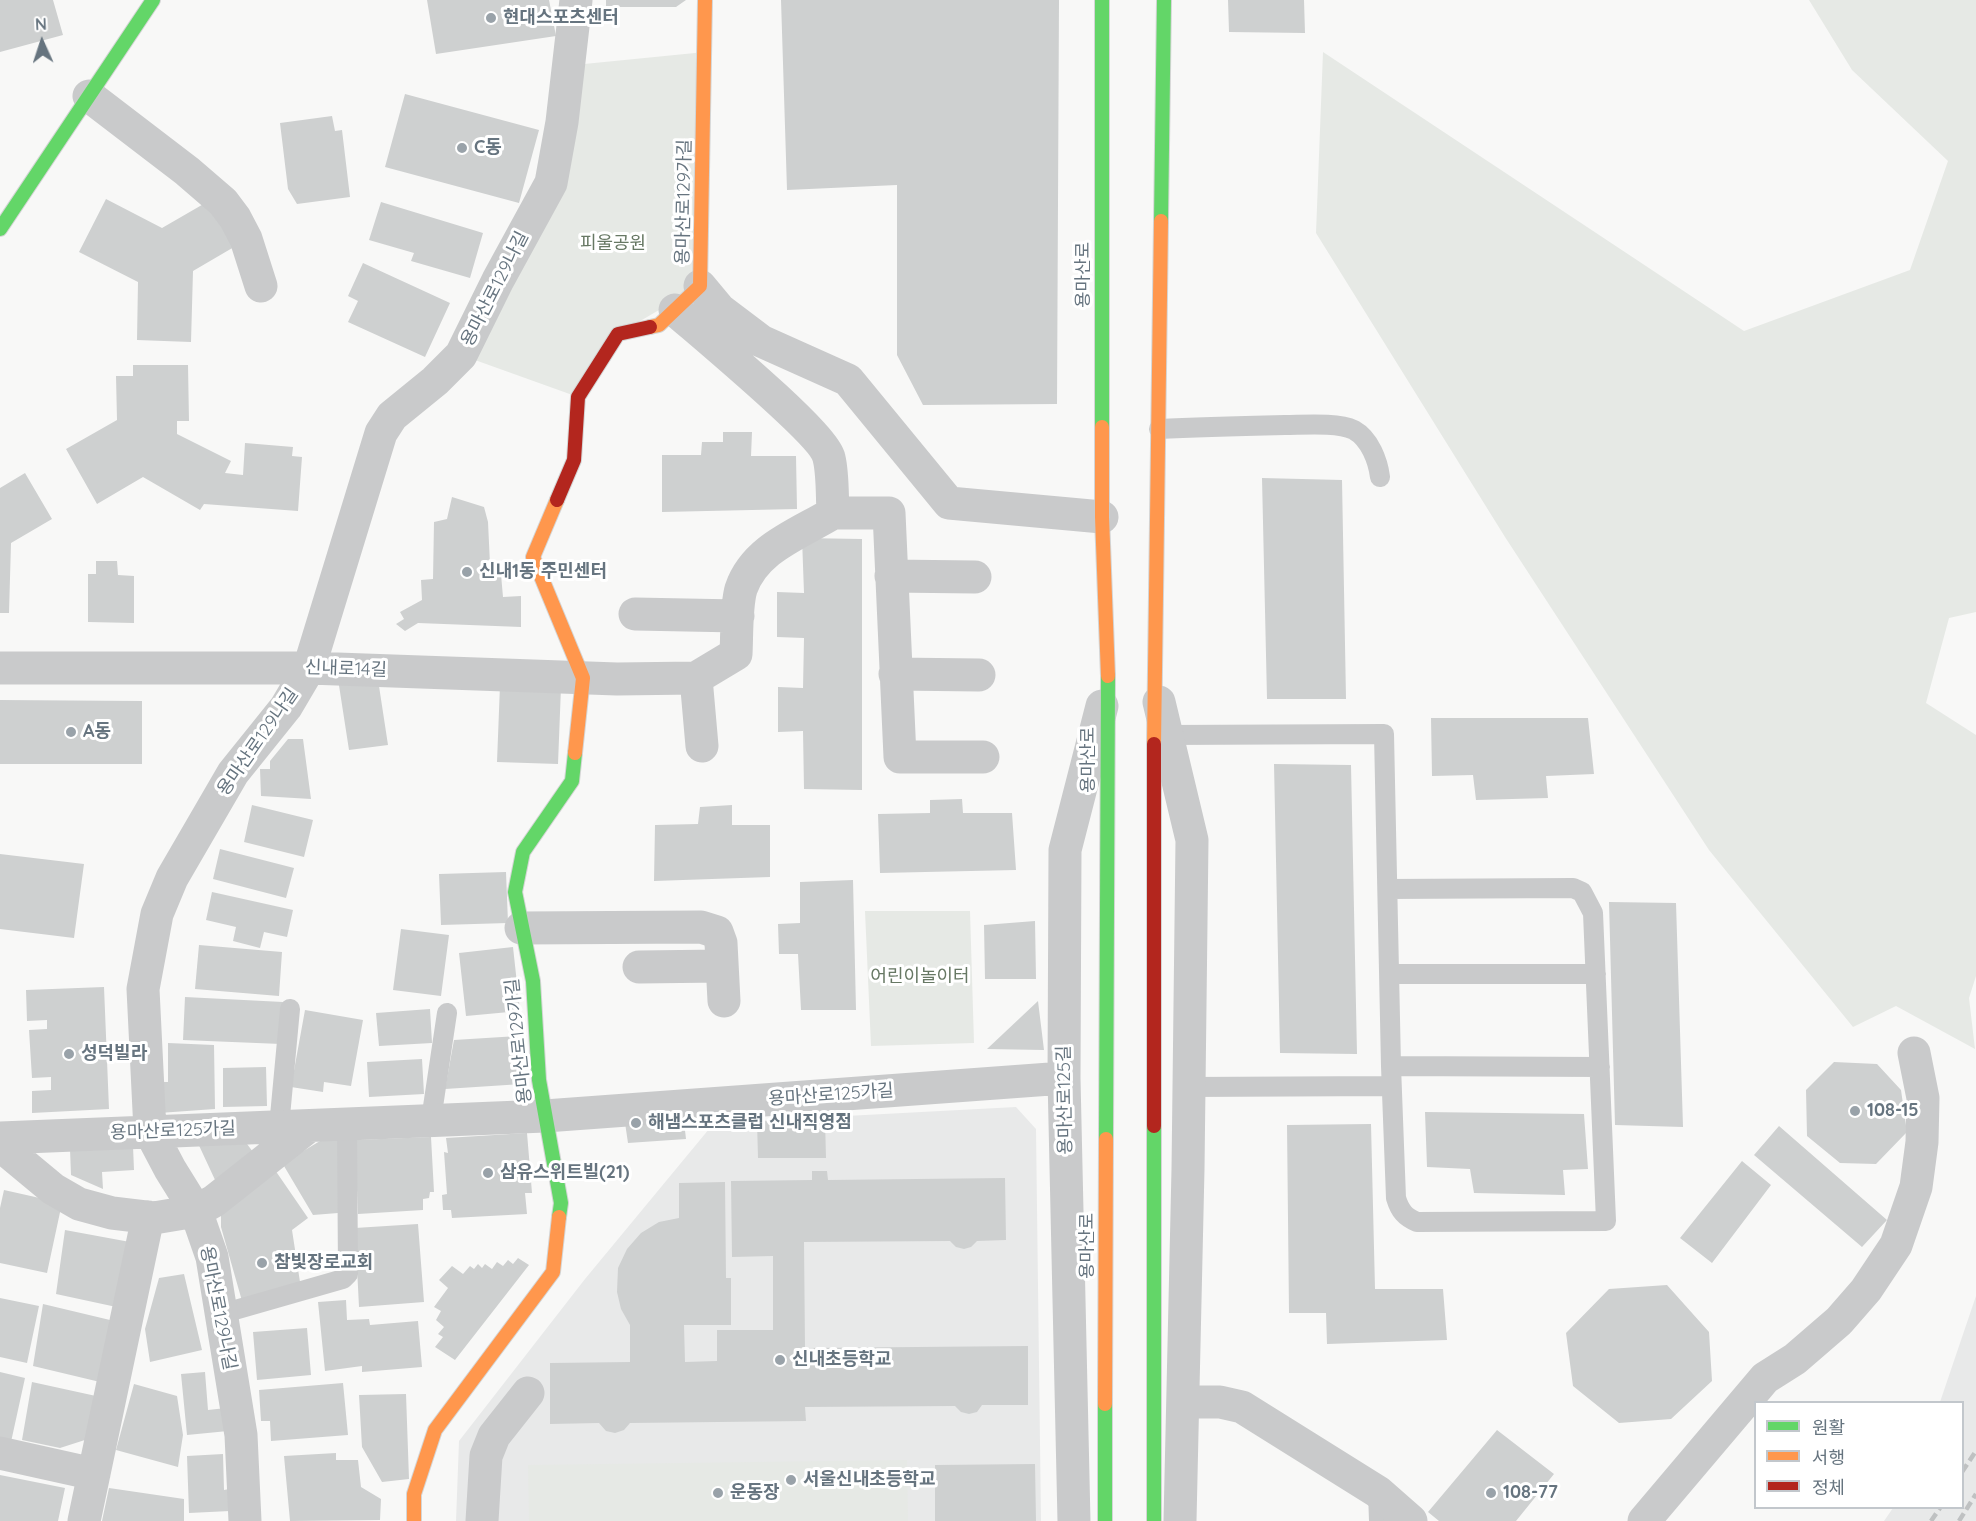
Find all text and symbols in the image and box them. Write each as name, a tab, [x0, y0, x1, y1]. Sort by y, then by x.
place label: 현대스포츠센터	[503, 7, 619, 29]
marker: 현대스포츠센터	[484, 11, 498, 25]
north arrow	[12, 12, 72, 72]
text: N	[35, 14, 47, 34]
place label: C동	[474, 137, 502, 159]
street label: 용마산로129가길	[672, 139, 696, 265]
marker: C동	[455, 141, 469, 155]
street label: 용마산로129나길	[457, 228, 533, 350]
park label: 피울공원	[580, 233, 646, 255]
street label: 용마산로	[1073, 242, 1095, 308]
place label: 신내1동 주민센터	[479, 561, 607, 583]
marker: 신내1동 주민센터	[460, 565, 474, 579]
street label: 신내로14길	[305, 657, 387, 681]
street label: 용마산로129나길	[213, 684, 303, 800]
place label: A동	[83, 721, 111, 743]
marker: A동	[64, 725, 78, 739]
street label: 용마산로	[1078, 727, 1100, 793]
park label: 어린이놀이터	[870, 966, 970, 988]
street label: 용마산로129가길	[502, 977, 536, 1105]
place label: 성덕빌라	[81, 1043, 147, 1065]
street label: 용마산로125길	[1053, 1045, 1077, 1155]
marker: 성덕빌라	[62, 1047, 76, 1061]
street label: 용마산로125가길	[767, 1080, 895, 1110]
place label: 108-15	[1867, 1100, 1919, 1122]
marker: 108-15	[1848, 1104, 1862, 1118]
place label: 해냄스포츠클럽 신내직영점	[648, 1112, 852, 1134]
marker: 해냄스포츠클럽 신내직영점	[629, 1116, 643, 1130]
street label: 용마산로125가길	[110, 1118, 236, 1144]
place label: 삼유스위트빌(21)	[500, 1162, 629, 1184]
marker: 삼유스위트빌(21)	[481, 1166, 495, 1180]
street label: 용마산로	[1077, 1213, 1099, 1279]
street label: 용마산로129나길	[195, 1244, 241, 1372]
place label: 참빛장로교회	[274, 1252, 373, 1274]
marker: 참빛장로교회	[255, 1256, 269, 1270]
place label: 신내초등학교	[792, 1349, 891, 1371]
marker: 신내초등학교	[773, 1353, 787, 1367]
legend	[1754, 1401, 1964, 1509]
text: 원활	[1812, 1416, 1845, 1439]
text: 서행	[1812, 1446, 1845, 1469]
place label: 서울신내초등학교	[803, 1469, 935, 1491]
marker: 서울신내초등학교	[784, 1473, 798, 1487]
text: 정체	[1812, 1476, 1845, 1499]
place label: 운동장	[730, 1482, 780, 1504]
place label: 108-77	[1503, 1482, 1558, 1504]
marker: 운동장	[711, 1486, 725, 1500]
marker: 108-77	[1484, 1486, 1498, 1500]

